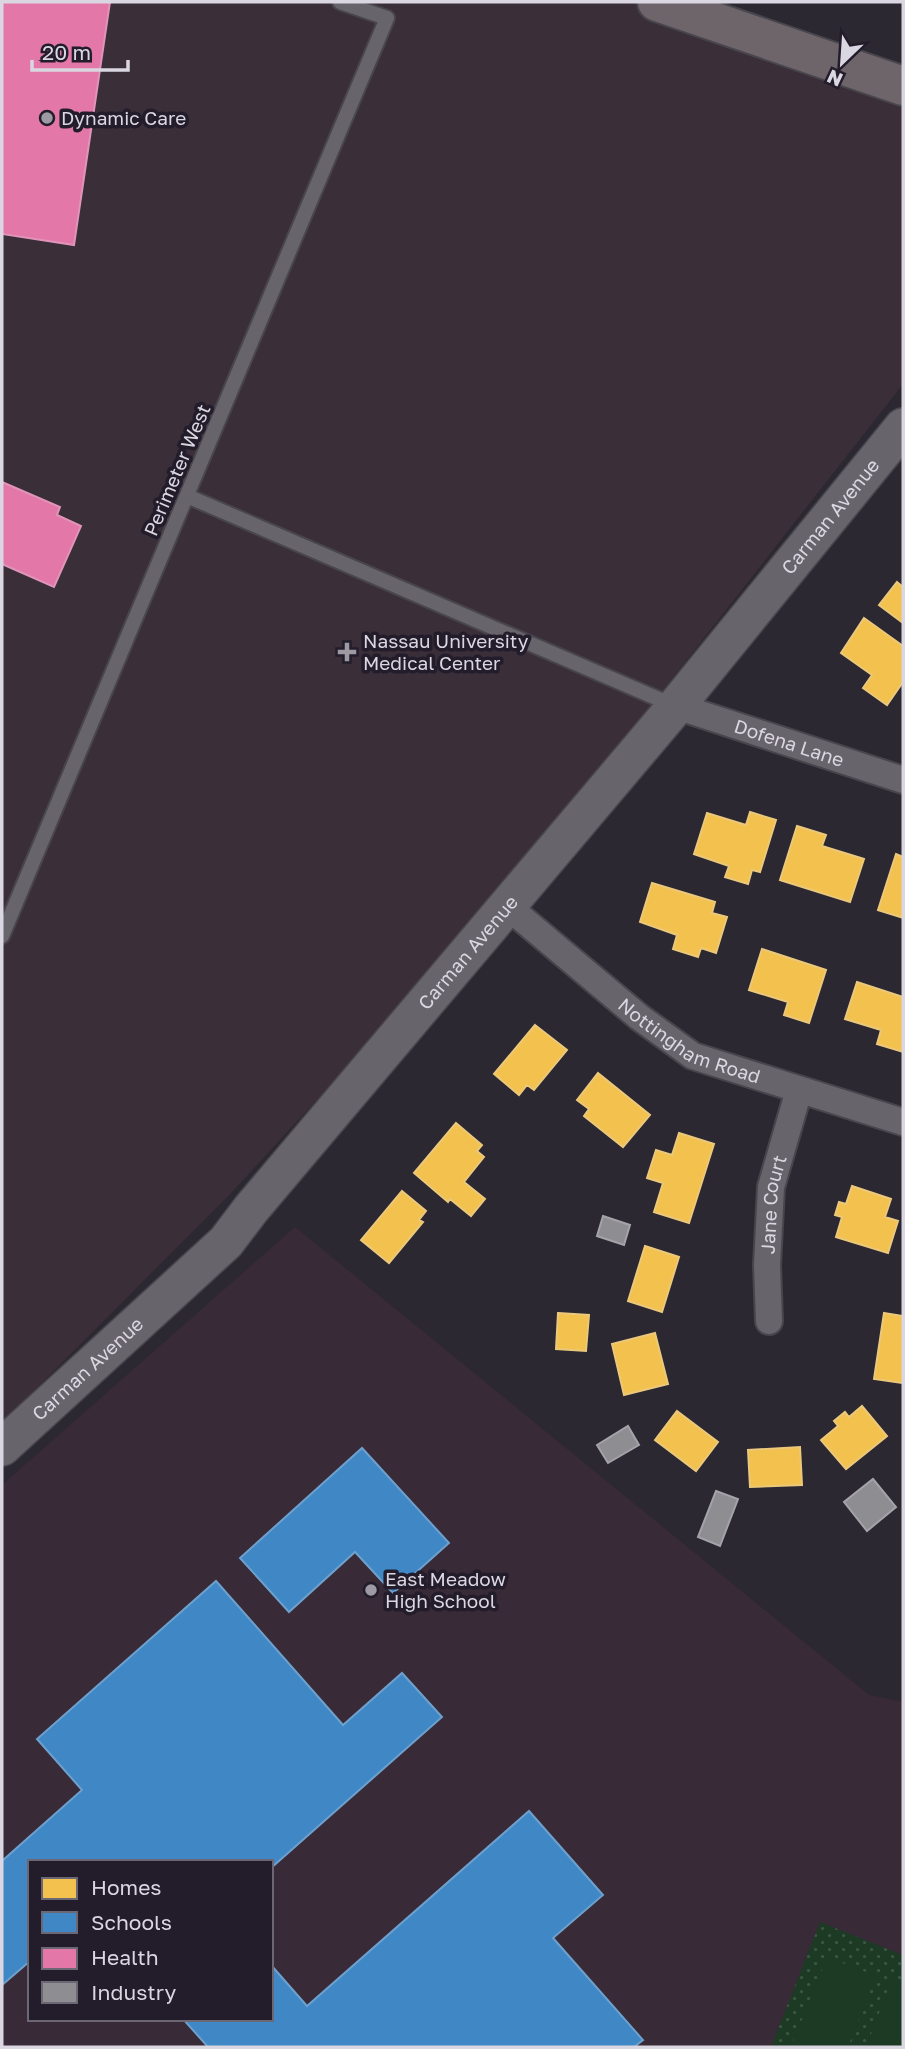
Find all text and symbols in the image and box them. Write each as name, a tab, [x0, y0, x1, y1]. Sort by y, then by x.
scale bar	[32, 28, 128, 72]
north arrow	[807, 28, 877, 98]
text: 20 m	[42, 39, 91, 65]
text: N	[823, 65, 846, 92]
place label: Dynamic Care	[61, 106, 186, 129]
marker: Dynamic Care	[39, 110, 55, 126]
street label: Perimeter West	[138, 401, 215, 539]
street label: Carman Avenue	[776, 454, 884, 578]
place label: Nassau University Medical Center	[363, 629, 529, 674]
marker: Nassau University Medical Center	[337, 642, 357, 662]
street label: Dofena Lane	[732, 714, 847, 771]
street label: Carman Avenue	[413, 890, 522, 1014]
street label: Nottingham Road	[614, 993, 763, 1087]
street label: Jane Court	[756, 1152, 791, 1255]
street label: Carman Avenue	[27, 1312, 147, 1425]
place label: East Meadow High School	[385, 1567, 506, 1612]
marker: East Meadow High School	[363, 1582, 379, 1598]
legend	[28, 1860, 273, 2021]
text: Homes	[91, 1874, 161, 1900]
text: Schools	[91, 1909, 172, 1935]
text: Health	[91, 1944, 159, 1970]
text: Industry	[91, 1979, 176, 2005]

